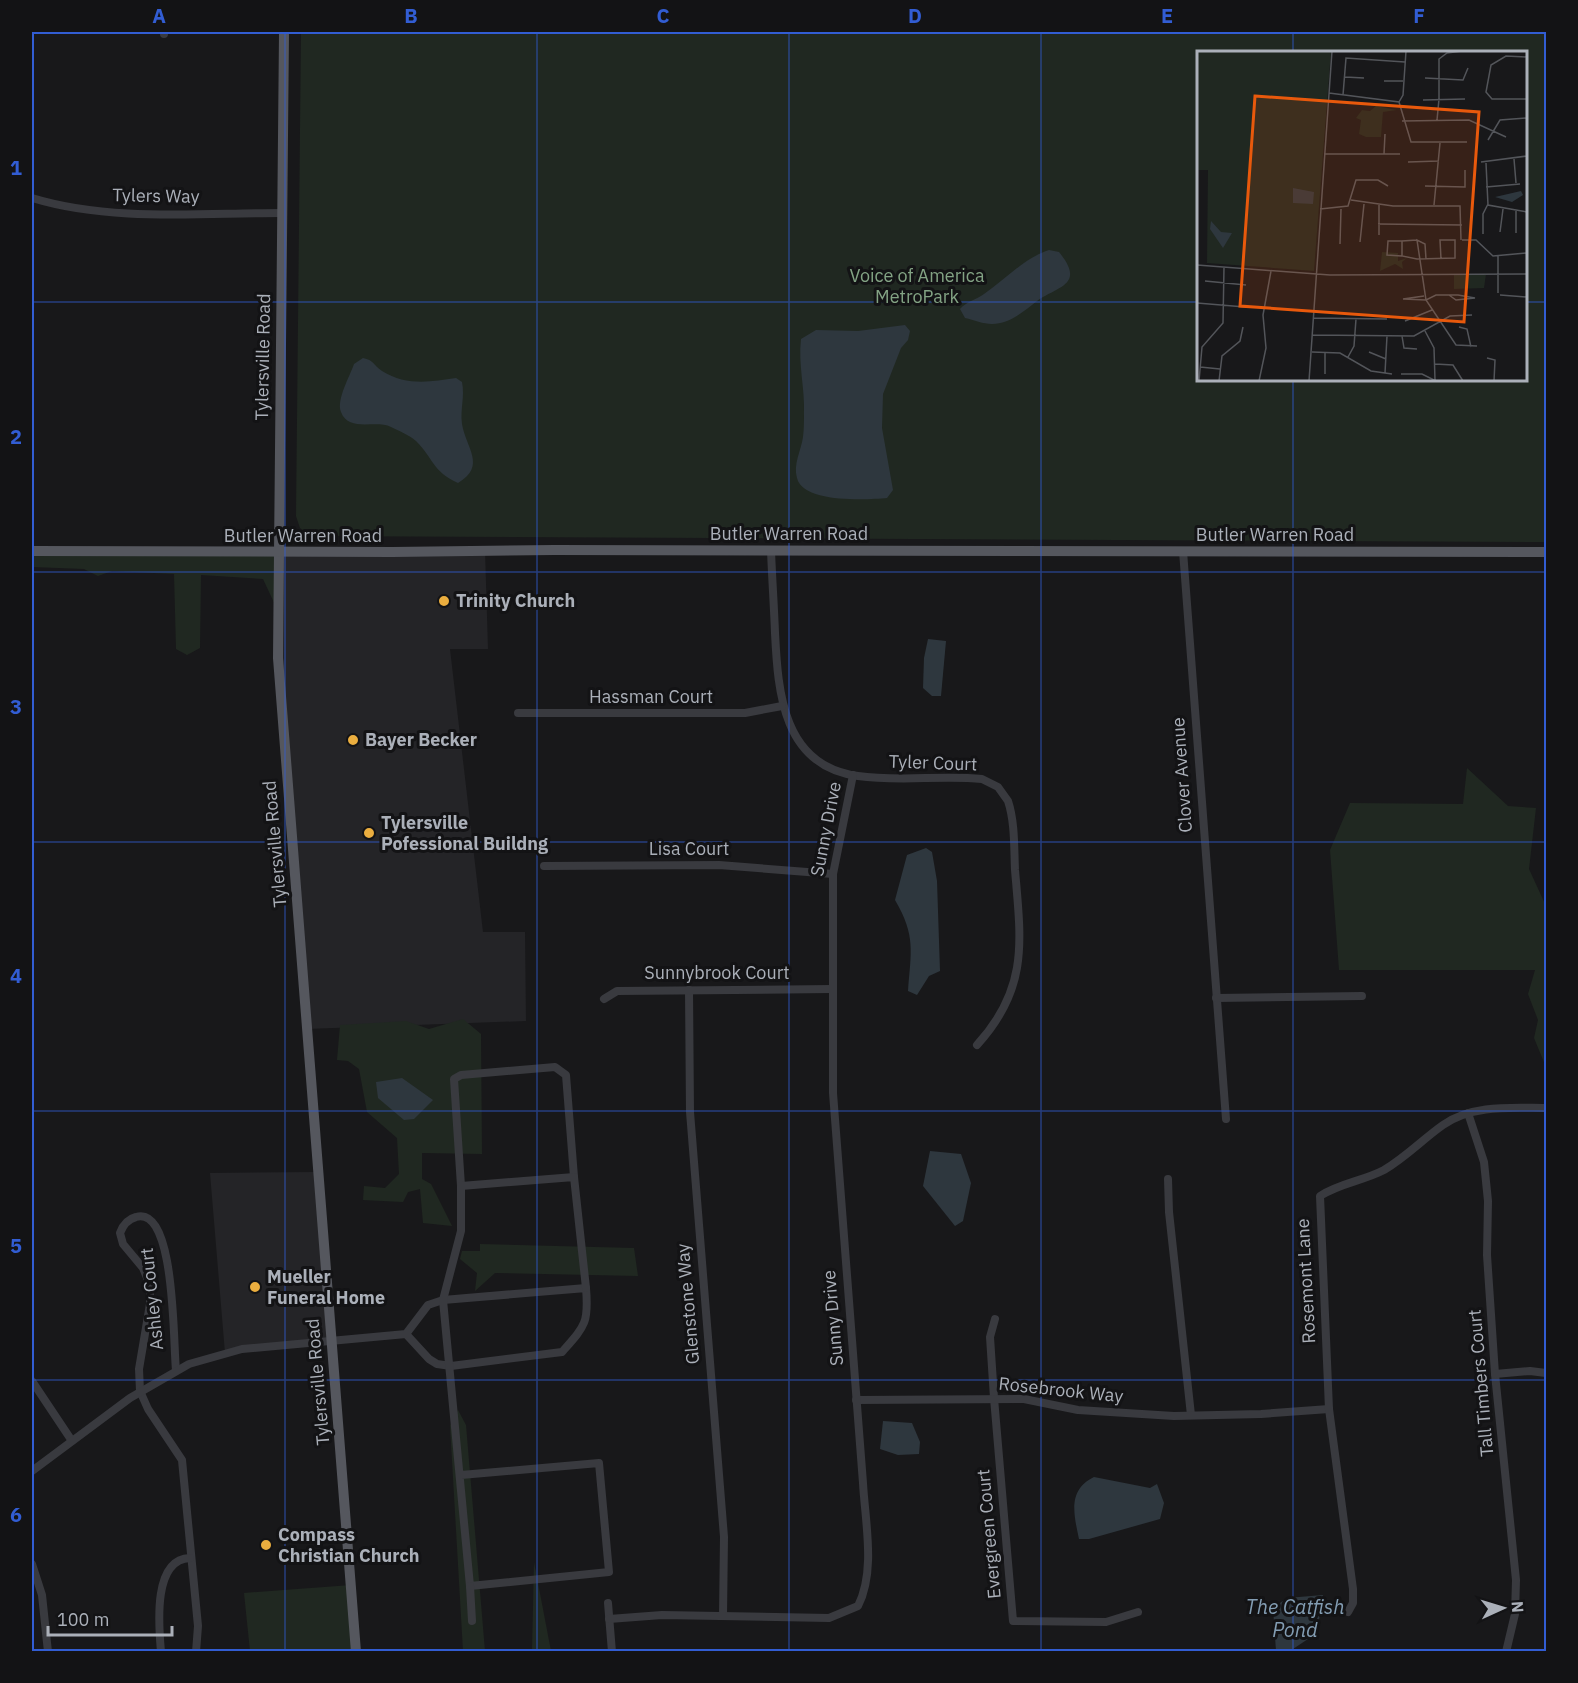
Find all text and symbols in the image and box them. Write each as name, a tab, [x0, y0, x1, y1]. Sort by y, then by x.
text: A	[152, 2, 166, 29]
text: B	[404, 2, 418, 29]
text: C	[656, 2, 670, 29]
text: D	[908, 2, 922, 29]
text: E	[1161, 2, 1173, 29]
text: F	[1413, 2, 1425, 29]
inset map	[1197, 51, 1527, 381]
text: 1	[10, 154, 22, 181]
street label: Tylers Way	[112, 183, 200, 208]
park label: Voice of America MetroPark	[849, 264, 985, 308]
street label: Tylersville Road	[250, 293, 275, 421]
text: 2	[10, 423, 22, 450]
street label: Butler Warren Road	[710, 522, 868, 545]
street label: Butler Warren Road	[1196, 523, 1354, 546]
street label: Butler Warren Road	[224, 524, 382, 547]
place label: Trinity Church	[456, 589, 575, 612]
marker: Trinity Church	[437, 594, 451, 608]
street label: Hassman Court	[589, 685, 713, 708]
text: 3	[10, 693, 22, 720]
street label: Clover Avenue	[1166, 716, 1197, 833]
place label: Bayer Becker	[365, 728, 477, 751]
marker: Bayer Becker	[346, 733, 360, 747]
street label: Tyler Court	[888, 749, 978, 776]
street label: Sunny Drive	[805, 779, 846, 878]
street label: Tylersville Road	[258, 780, 291, 908]
place label: Tylersville Pofessional Buildng	[381, 811, 548, 855]
marker: Tylersville Pofessional Buildng	[362, 826, 376, 840]
street label: Lisa Court	[649, 837, 729, 860]
street label: Sunnybrook Court	[644, 961, 790, 984]
text: 4	[10, 962, 22, 989]
street label: Rosemont Lane	[1291, 1218, 1320, 1344]
text: 5	[10, 1232, 22, 1259]
street label: Glenstone Way	[671, 1243, 704, 1365]
street label: Ashley Court	[135, 1247, 168, 1351]
place label: Mueller Funeral Home	[267, 1265, 385, 1309]
street label: Sunny Drive	[817, 1269, 848, 1367]
marker: Mueller Funeral Home	[248, 1280, 262, 1294]
street label: Tall Timbers Court	[1463, 1309, 1498, 1458]
street label: Tylersville Road	[301, 1318, 334, 1446]
street label: Rosebrook Way	[998, 1372, 1125, 1407]
street label: Evergreen Court	[971, 1468, 1006, 1600]
text: 6	[10, 1501, 22, 1528]
place label: Compass Christian Church	[278, 1523, 419, 1567]
marker: Compass Christian Church	[259, 1538, 273, 1552]
north arrow	[1473, 1578, 1533, 1638]
water label: The Catfish Pond	[1246, 1593, 1345, 1643]
scale bar	[48, 1599, 172, 1637]
text: N	[1508, 1600, 1528, 1613]
text: 100 m	[57, 1608, 109, 1631]

